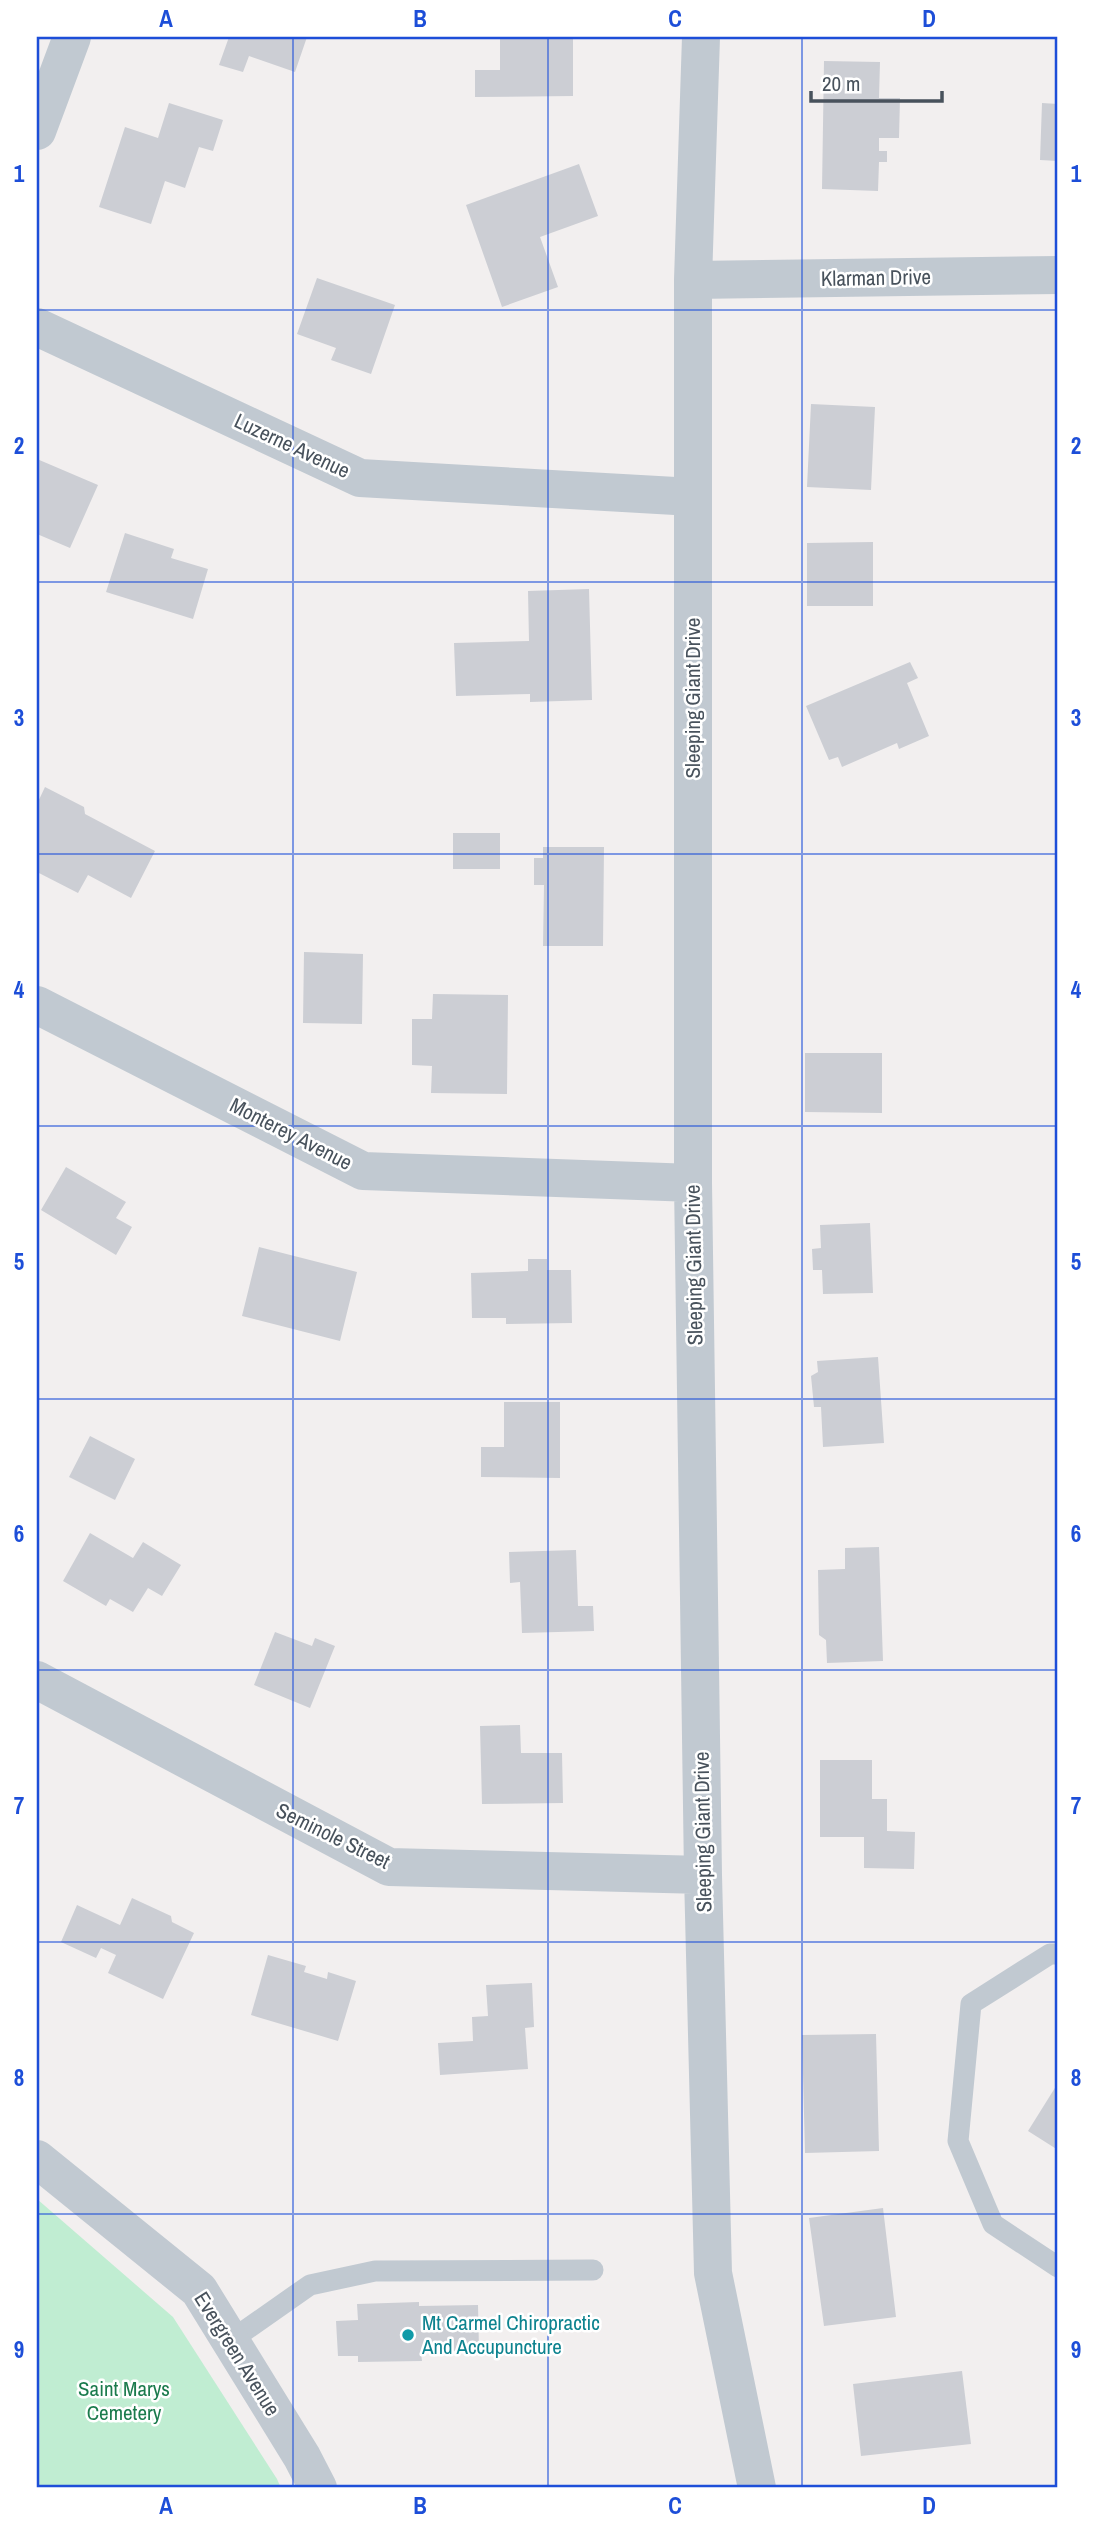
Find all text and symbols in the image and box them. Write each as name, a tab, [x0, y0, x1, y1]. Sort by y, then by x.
text: A	[159, 3, 173, 34]
text: B	[413, 3, 427, 34]
text: C	[668, 3, 682, 34]
text: D	[922, 3, 936, 34]
scale bar	[811, 60, 943, 104]
text: 20 m	[822, 69, 860, 98]
text: 1	[14, 158, 25, 189]
text: 1	[1071, 158, 1082, 189]
street label: Klarman Drive	[821, 262, 931, 293]
street label: Luzerne Avenue	[230, 406, 355, 485]
text: 2	[14, 430, 24, 461]
text: 2	[1071, 430, 1081, 461]
street label: Sleeping Giant Drive	[678, 618, 707, 778]
text: 3	[14, 702, 24, 733]
text: 3	[1071, 702, 1081, 733]
text: 4	[14, 974, 25, 1005]
text: 4	[1071, 974, 1082, 1005]
street label: Monterey Avenue	[225, 1090, 357, 1177]
street label: Sleeping Giant Drive	[678, 1184, 709, 1346]
text: 5	[14, 1246, 24, 1277]
text: 5	[1071, 1246, 1081, 1277]
text: 6	[14, 1518, 24, 1549]
text: 6	[1071, 1518, 1081, 1549]
street label: Sleeping Giant Drive	[687, 1751, 718, 1913]
text: 7	[14, 1790, 24, 1821]
text: 7	[1071, 1790, 1081, 1821]
street label: Seminole Street	[271, 1795, 395, 1876]
text: 8	[14, 2062, 24, 2093]
text: 8	[1071, 2062, 1081, 2093]
street label: Evergreen Avenue	[188, 2286, 287, 2421]
place label: Mt Carmel Chiropractic And Accupuncture	[421, 2308, 600, 2361]
marker: Mt Carmel Chiropractic And Accupuncture	[400, 2327, 416, 2343]
text: 9	[14, 2334, 24, 2365]
text: 9	[1071, 2334, 1081, 2365]
park label: Saint Marys Cemetery	[78, 2374, 170, 2427]
text: A	[159, 2490, 173, 2521]
text: B	[413, 2490, 427, 2521]
text: C	[668, 2490, 682, 2521]
text: D	[922, 2490, 936, 2521]

